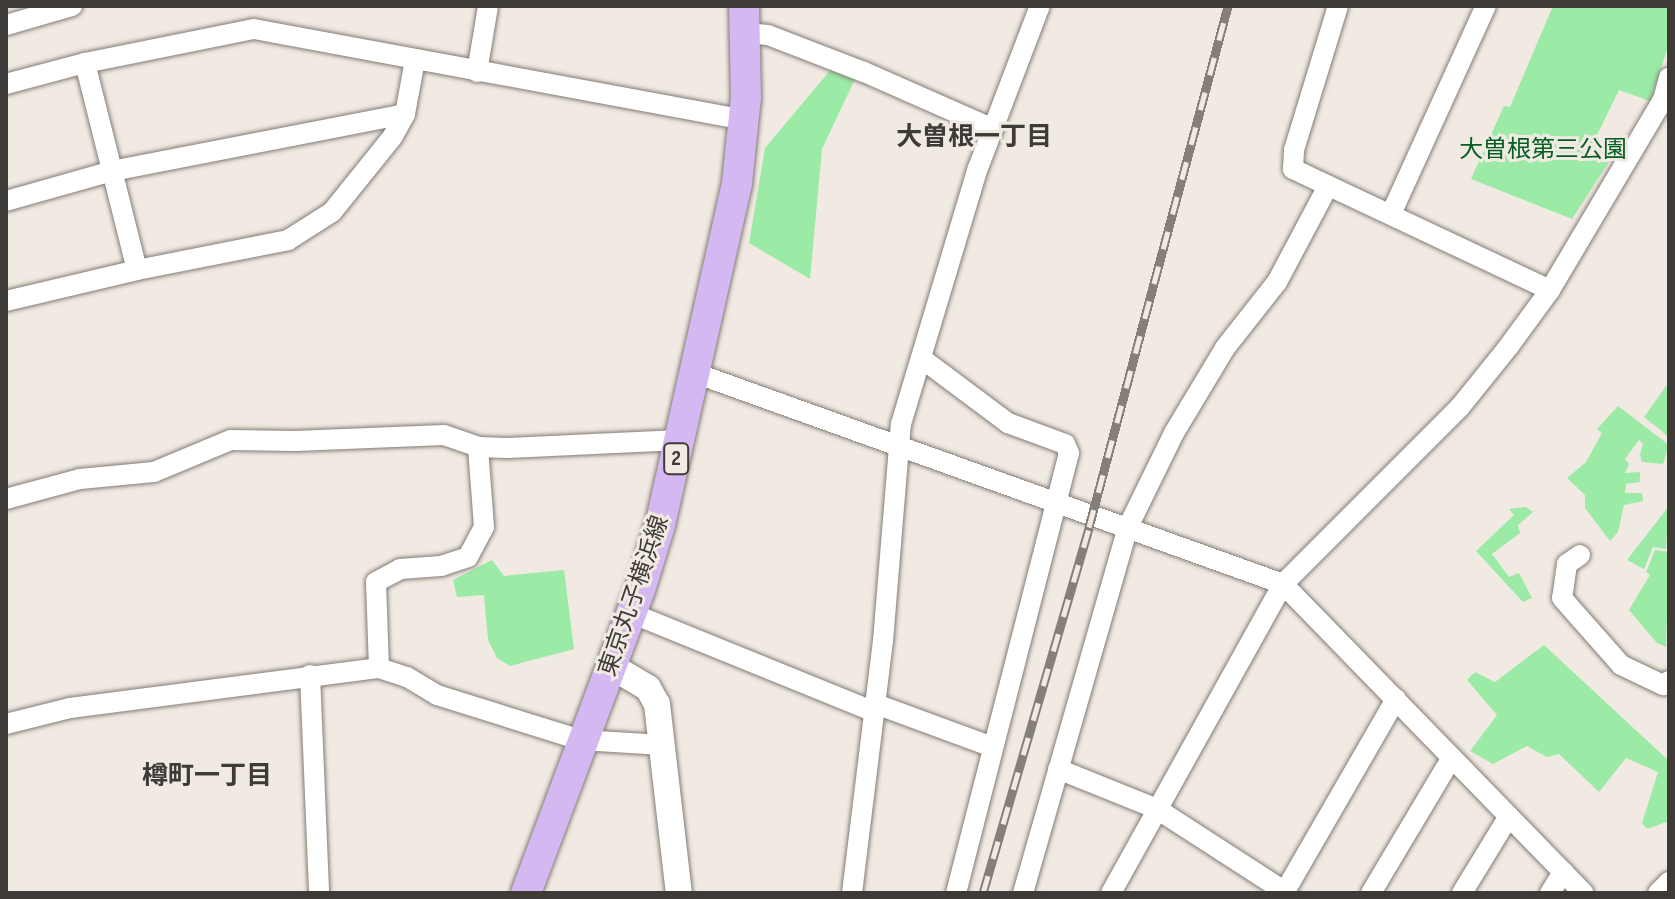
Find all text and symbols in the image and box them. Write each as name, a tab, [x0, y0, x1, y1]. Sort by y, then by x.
district label: 大曽根一丁目	[896, 122, 1052, 154]
park label: 大曽根第三公園	[1459, 136, 1627, 164]
road number: 2	[662, 441, 690, 477]
street label: 東京丸子横浜線	[593, 512, 675, 680]
district label: 樽町一丁目	[142, 761, 272, 793]

